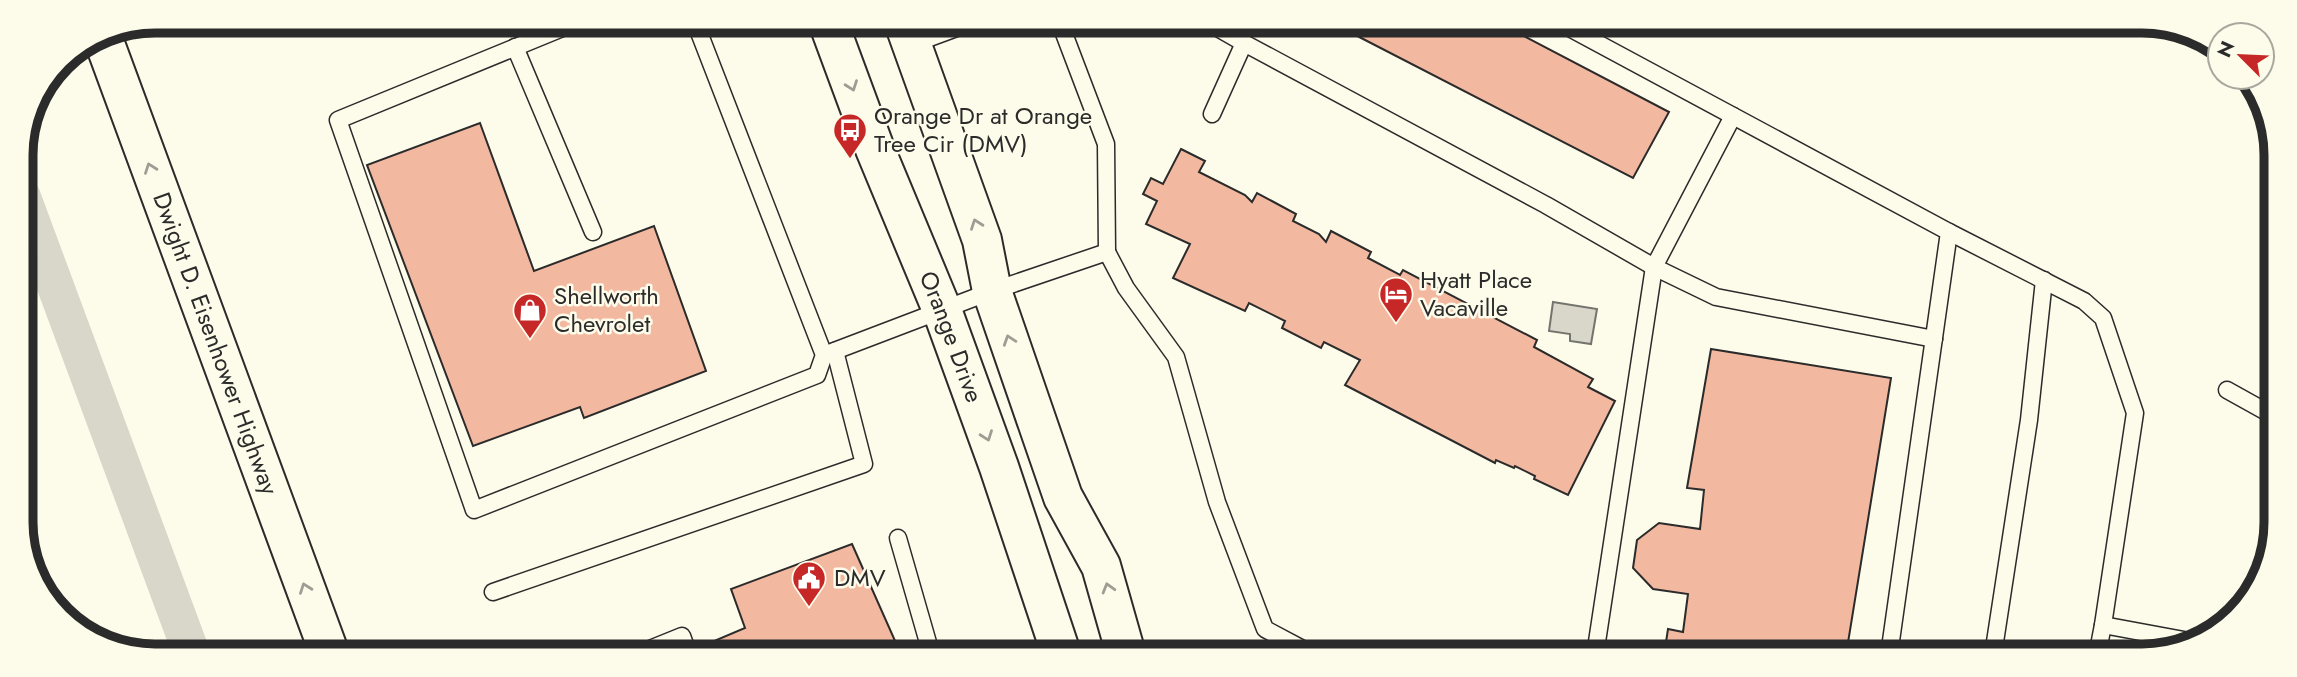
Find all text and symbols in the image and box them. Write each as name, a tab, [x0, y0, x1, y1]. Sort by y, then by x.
north arrow	[2206, 21, 2276, 91]
text: N	[2211, 37, 2241, 62]
one-way arrow	[844, 80, 858, 92]
place label: Orange Dr at Orange Tree Cir (DMV)	[874, 98, 1092, 161]
bus stop icon: Orange Dr at Orange Tree Cir (DMV)	[831, 111, 869, 160]
one-way arrow	[144, 162, 158, 174]
street label: Dwight D. Eisenhower Highway	[144, 187, 288, 500]
one-way arrow	[971, 219, 985, 231]
place label: Hyatt Place Vacaville	[1420, 262, 1532, 325]
street label: Orange Drive	[911, 265, 992, 407]
hotel icon: Hyatt Place Vacaville	[1377, 275, 1415, 324]
place label: Shellworth Chevrolet	[554, 278, 659, 341]
shop icon: Shellworth Chevrolet	[511, 291, 549, 340]
one-way arrow	[1003, 335, 1017, 347]
one-way arrow	[979, 429, 993, 441]
public building icon: DMV	[790, 559, 828, 608]
place label: DMV	[834, 560, 886, 595]
one-way arrow	[299, 582, 313, 595]
one-way arrow	[1101, 582, 1116, 594]

